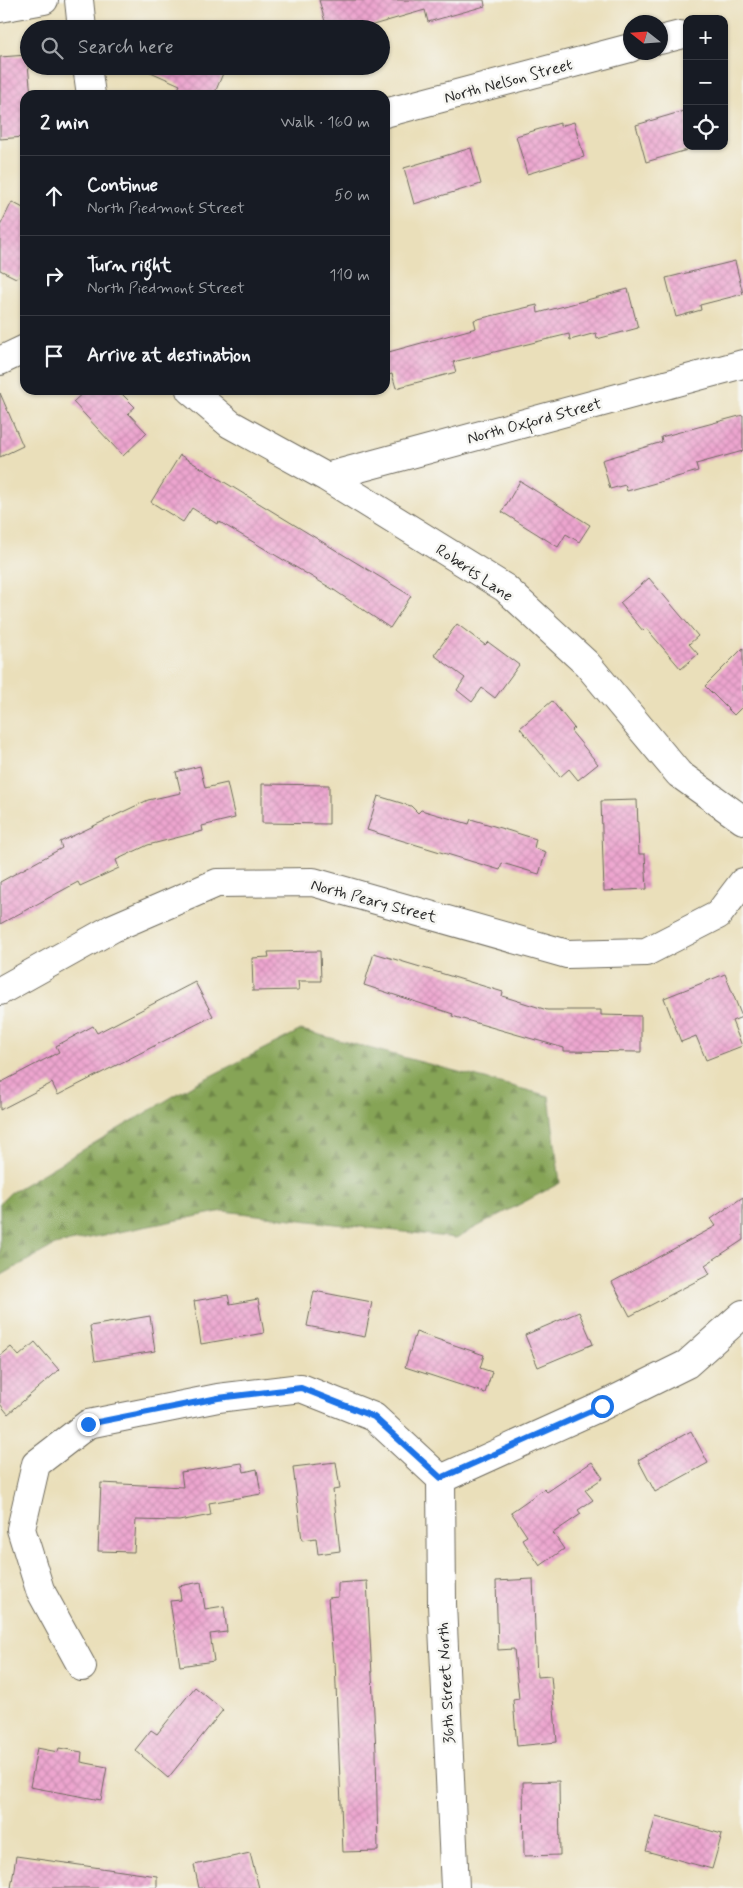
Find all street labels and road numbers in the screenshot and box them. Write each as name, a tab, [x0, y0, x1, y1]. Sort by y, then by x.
street label: North Nelson Street	[442, 54, 575, 109]
street label: North Oxford Street	[465, 393, 605, 451]
street label: Roberts Lane	[431, 540, 517, 607]
street label: North Peary Street	[308, 875, 439, 928]
street label: 36th Street North	[433, 1622, 460, 1744]

